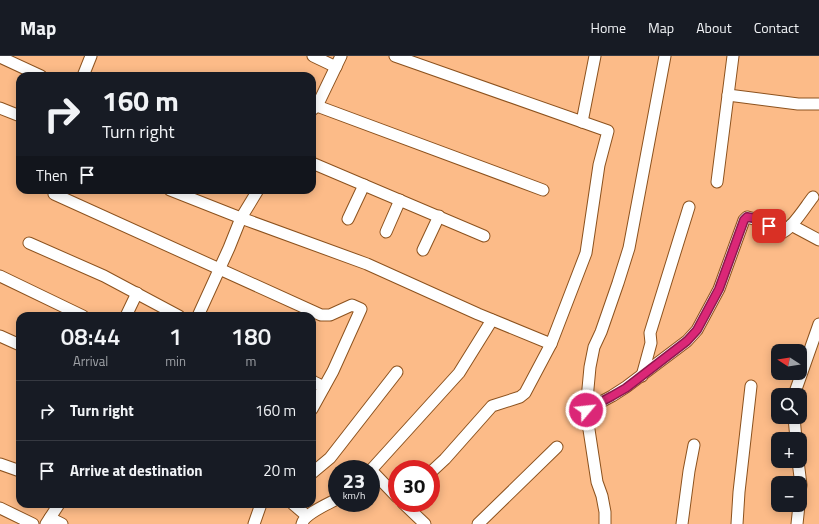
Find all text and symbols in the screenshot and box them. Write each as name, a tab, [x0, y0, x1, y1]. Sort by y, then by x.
text: Map	[20, 13, 56, 42]
text: Home	[591, 17, 626, 38]
text: Map	[648, 17, 674, 38]
text: About	[696, 17, 732, 38]
text: Contact	[754, 17, 799, 38]
text: 160 m	[102, 79, 179, 122]
icon: right	[36, 88, 88, 140]
text: Turn right	[102, 118, 175, 145]
text: Then	[36, 164, 68, 187]
icon: arrive	[76, 164, 98, 186]
pin	[752, 209, 786, 243]
icon: arrive	[758, 215, 780, 237]
text: 08:44	[61, 318, 120, 354]
text: 1	[169, 318, 182, 354]
text: 180	[231, 318, 271, 354]
north arrow	[771, 344, 807, 380]
map controls	[771, 344, 807, 512]
text: Arrival	[73, 351, 108, 371]
text: min	[165, 351, 186, 371]
text: m	[246, 351, 256, 371]
button: search	[771, 388, 807, 424]
position arrow	[565, 389, 607, 431]
text: Turn right	[70, 399, 134, 422]
text: 160 m	[255, 399, 296, 422]
icon: right	[36, 400, 58, 422]
button: +	[771, 432, 807, 468]
text: Arrive at destination	[70, 459, 203, 482]
text: 20 m	[263, 459, 296, 482]
icon: arrive	[36, 460, 58, 482]
speed limit sign: 30	[388, 460, 440, 512]
text: 23	[343, 465, 365, 496]
button: −	[771, 476, 807, 512]
text: km/h	[343, 488, 365, 503]

